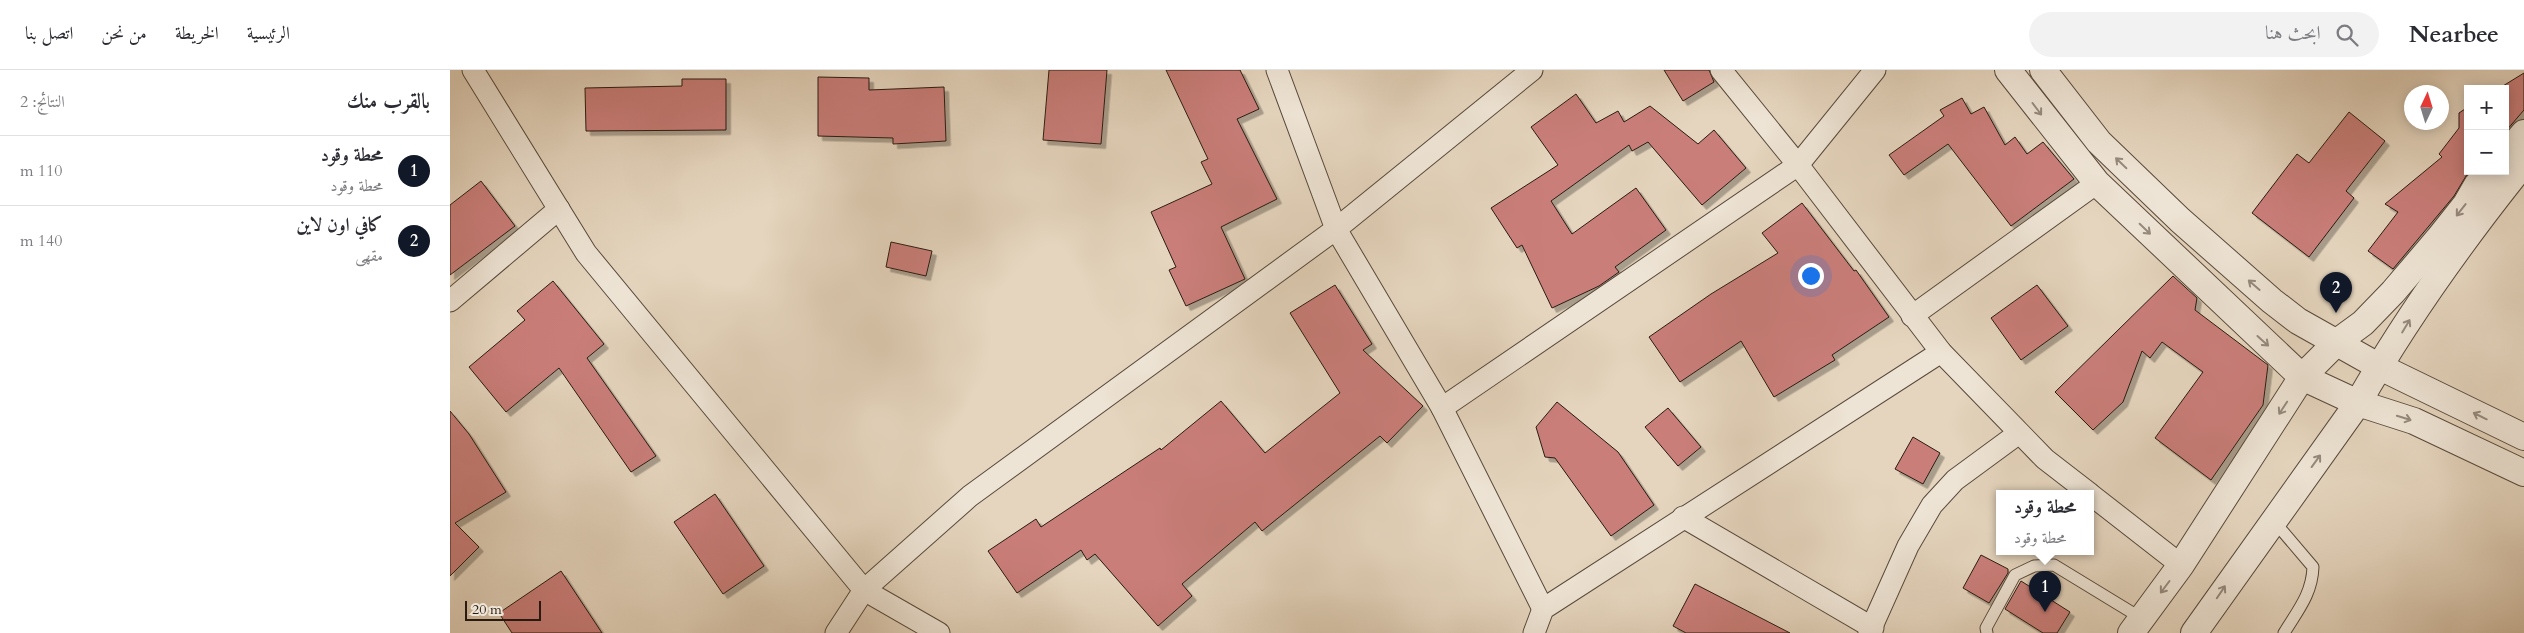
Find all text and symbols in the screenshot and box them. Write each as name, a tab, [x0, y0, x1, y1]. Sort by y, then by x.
search box	[2029, 12, 2379, 57]
text: Nearbee	[2409, 18, 2499, 51]
text: ابحث هنا	[2265, 20, 2321, 46]
text: اتصل بنا	[25, 21, 73, 46]
text: من نحن	[101, 21, 147, 46]
text: الخريطة	[175, 21, 219, 46]
text: الرئيسية	[247, 21, 290, 46]
icon: search	[2333, 21, 2361, 49]
north arrow	[2404, 85, 2449, 130]
map controls	[2464, 85, 2509, 175]
button: +	[2464, 85, 2509, 130]
text: بالقرب منك	[347, 87, 430, 116]
text: النتائج: 2	[20, 91, 65, 113]
one-way arrow	[2032, 102, 2042, 116]
button: −	[2464, 130, 2509, 175]
text: محطة وقود	[320, 142, 383, 168]
one-way arrow	[2115, 157, 2128, 169]
text: 110 m	[20, 160, 62, 182]
text: 1	[410, 160, 418, 182]
text: محطة وقود	[330, 175, 383, 197]
one-way arrow	[2455, 203, 2466, 216]
text: كافي اون لاين	[296, 212, 383, 238]
one-way arrow	[2139, 223, 2151, 235]
text: 140 m	[20, 230, 62, 252]
text: 2	[410, 230, 418, 252]
text: مقهى	[355, 245, 383, 267]
your location	[1798, 263, 1824, 289]
pin: 2	[2320, 272, 2352, 313]
one-way arrow	[2247, 279, 2260, 291]
one-way arrow	[2402, 319, 2412, 333]
one-way arrow	[2257, 336, 2270, 347]
one-way arrow	[2277, 400, 2287, 414]
one-way arrow	[2473, 411, 2488, 420]
one-way arrow	[2395, 414, 2411, 424]
one-way arrow	[2311, 454, 2321, 468]
popup	[1996, 490, 2094, 555]
text: محطة وقود	[2014, 494, 2076, 520]
text: محطة وقود	[2014, 527, 2066, 549]
pin: 1	[2029, 571, 2061, 612]
one-way arrow	[2159, 580, 2170, 593]
one-way arrow	[2216, 586, 2226, 600]
scale bar	[465, 598, 541, 621]
text: 20 m	[472, 600, 502, 619]

